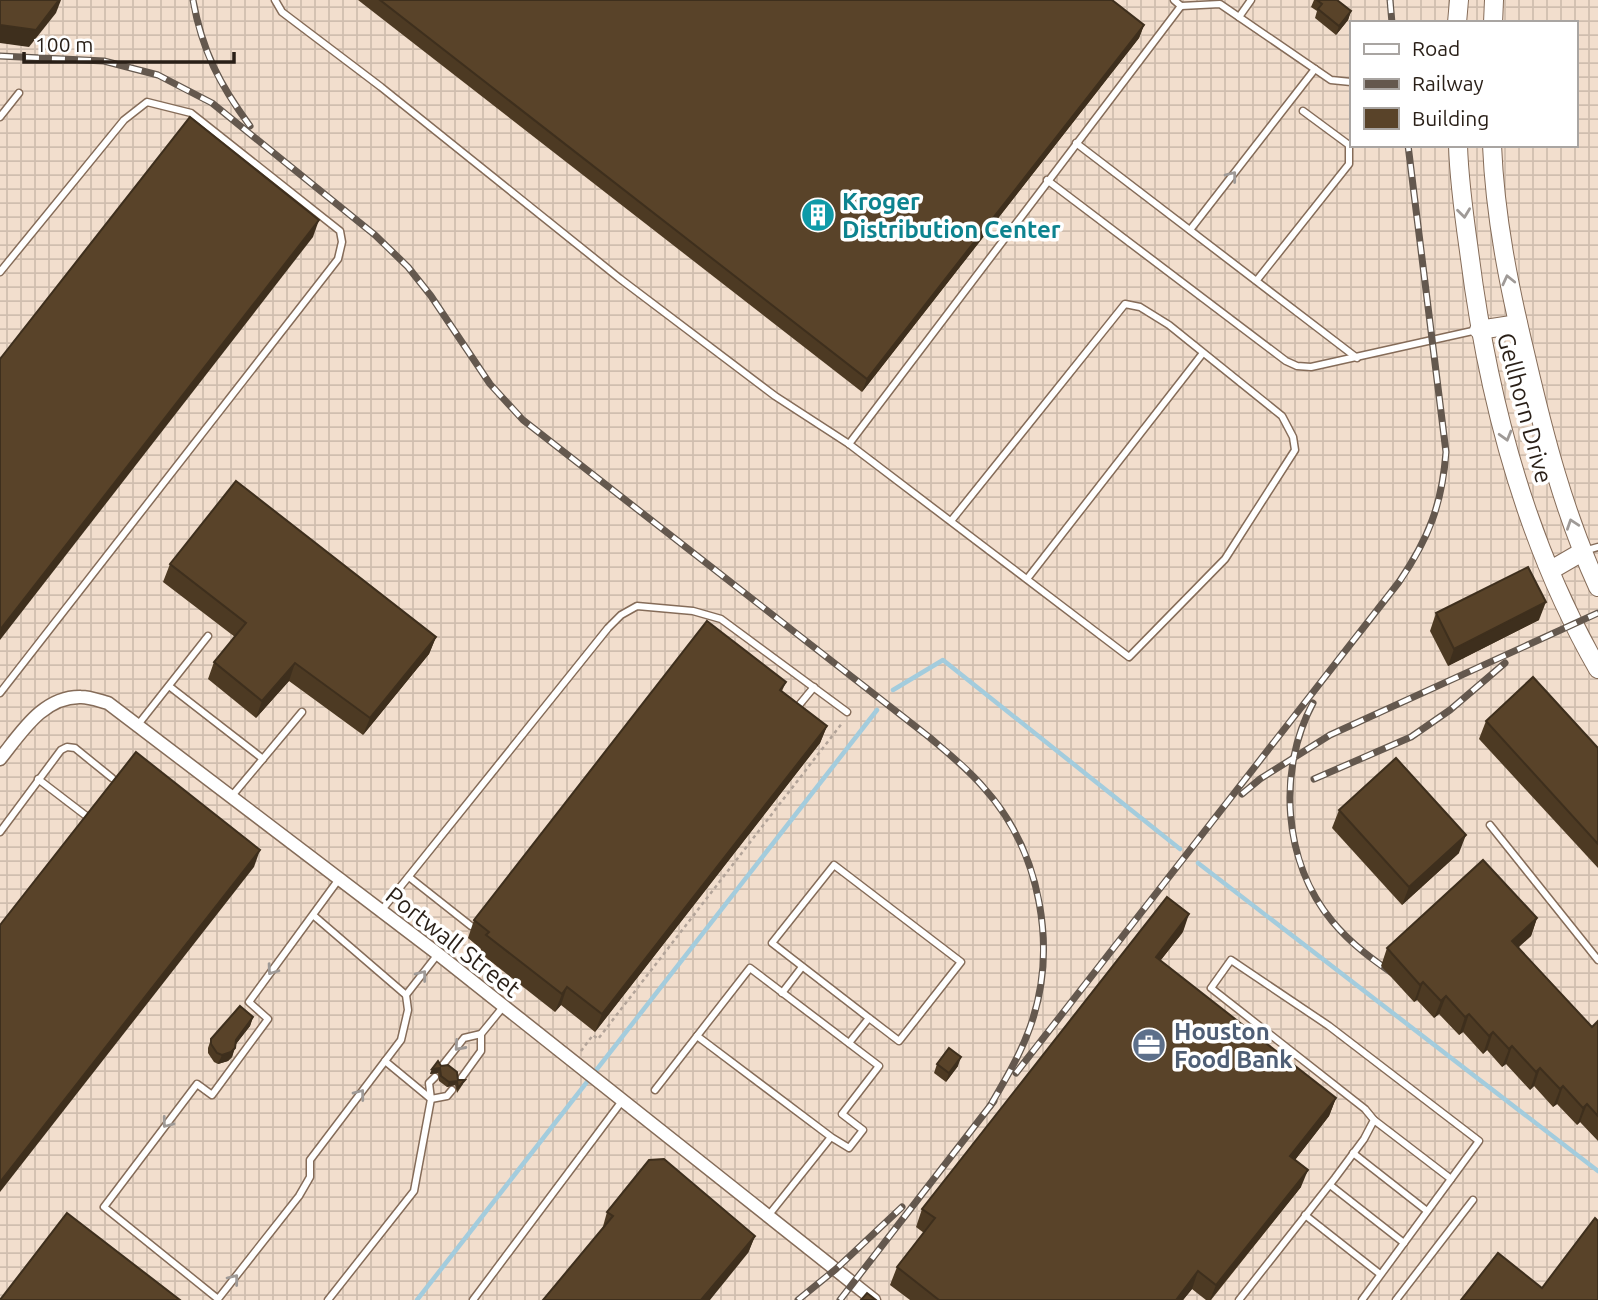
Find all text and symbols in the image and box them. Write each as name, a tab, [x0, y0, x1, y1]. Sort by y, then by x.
scale bar	[24, 21, 234, 65]
legend	[1350, 21, 1577, 147]
text: 100 m	[35, 32, 93, 56]
text: Road	[1412, 36, 1460, 60]
text: Railway	[1412, 71, 1484, 95]
text: Building	[1412, 106, 1489, 130]
one-way arrow	[1224, 171, 1237, 183]
place label: Kroger Distribution Center	[842, 188, 1061, 243]
building icon: Kroger Distribution Center	[799, 196, 837, 234]
one-way arrow	[1456, 207, 1471, 219]
one-way arrow	[1502, 274, 1516, 286]
street label: Gellhorn Drive	[1492, 330, 1558, 486]
one-way arrow	[1497, 430, 1512, 442]
one-way arrow	[1566, 518, 1580, 530]
street label: Portwall Street	[381, 881, 526, 1003]
one-way arrow	[268, 962, 281, 975]
one-way arrow	[413, 970, 426, 982]
place label: Houston Food Bank	[1174, 1018, 1293, 1073]
office icon: Houston Food Bank	[1130, 1026, 1168, 1064]
one-way arrow	[455, 1038, 467, 1051]
one-way arrow	[352, 1089, 365, 1101]
one-way arrow	[163, 1115, 176, 1128]
one-way arrow	[225, 1274, 238, 1286]

